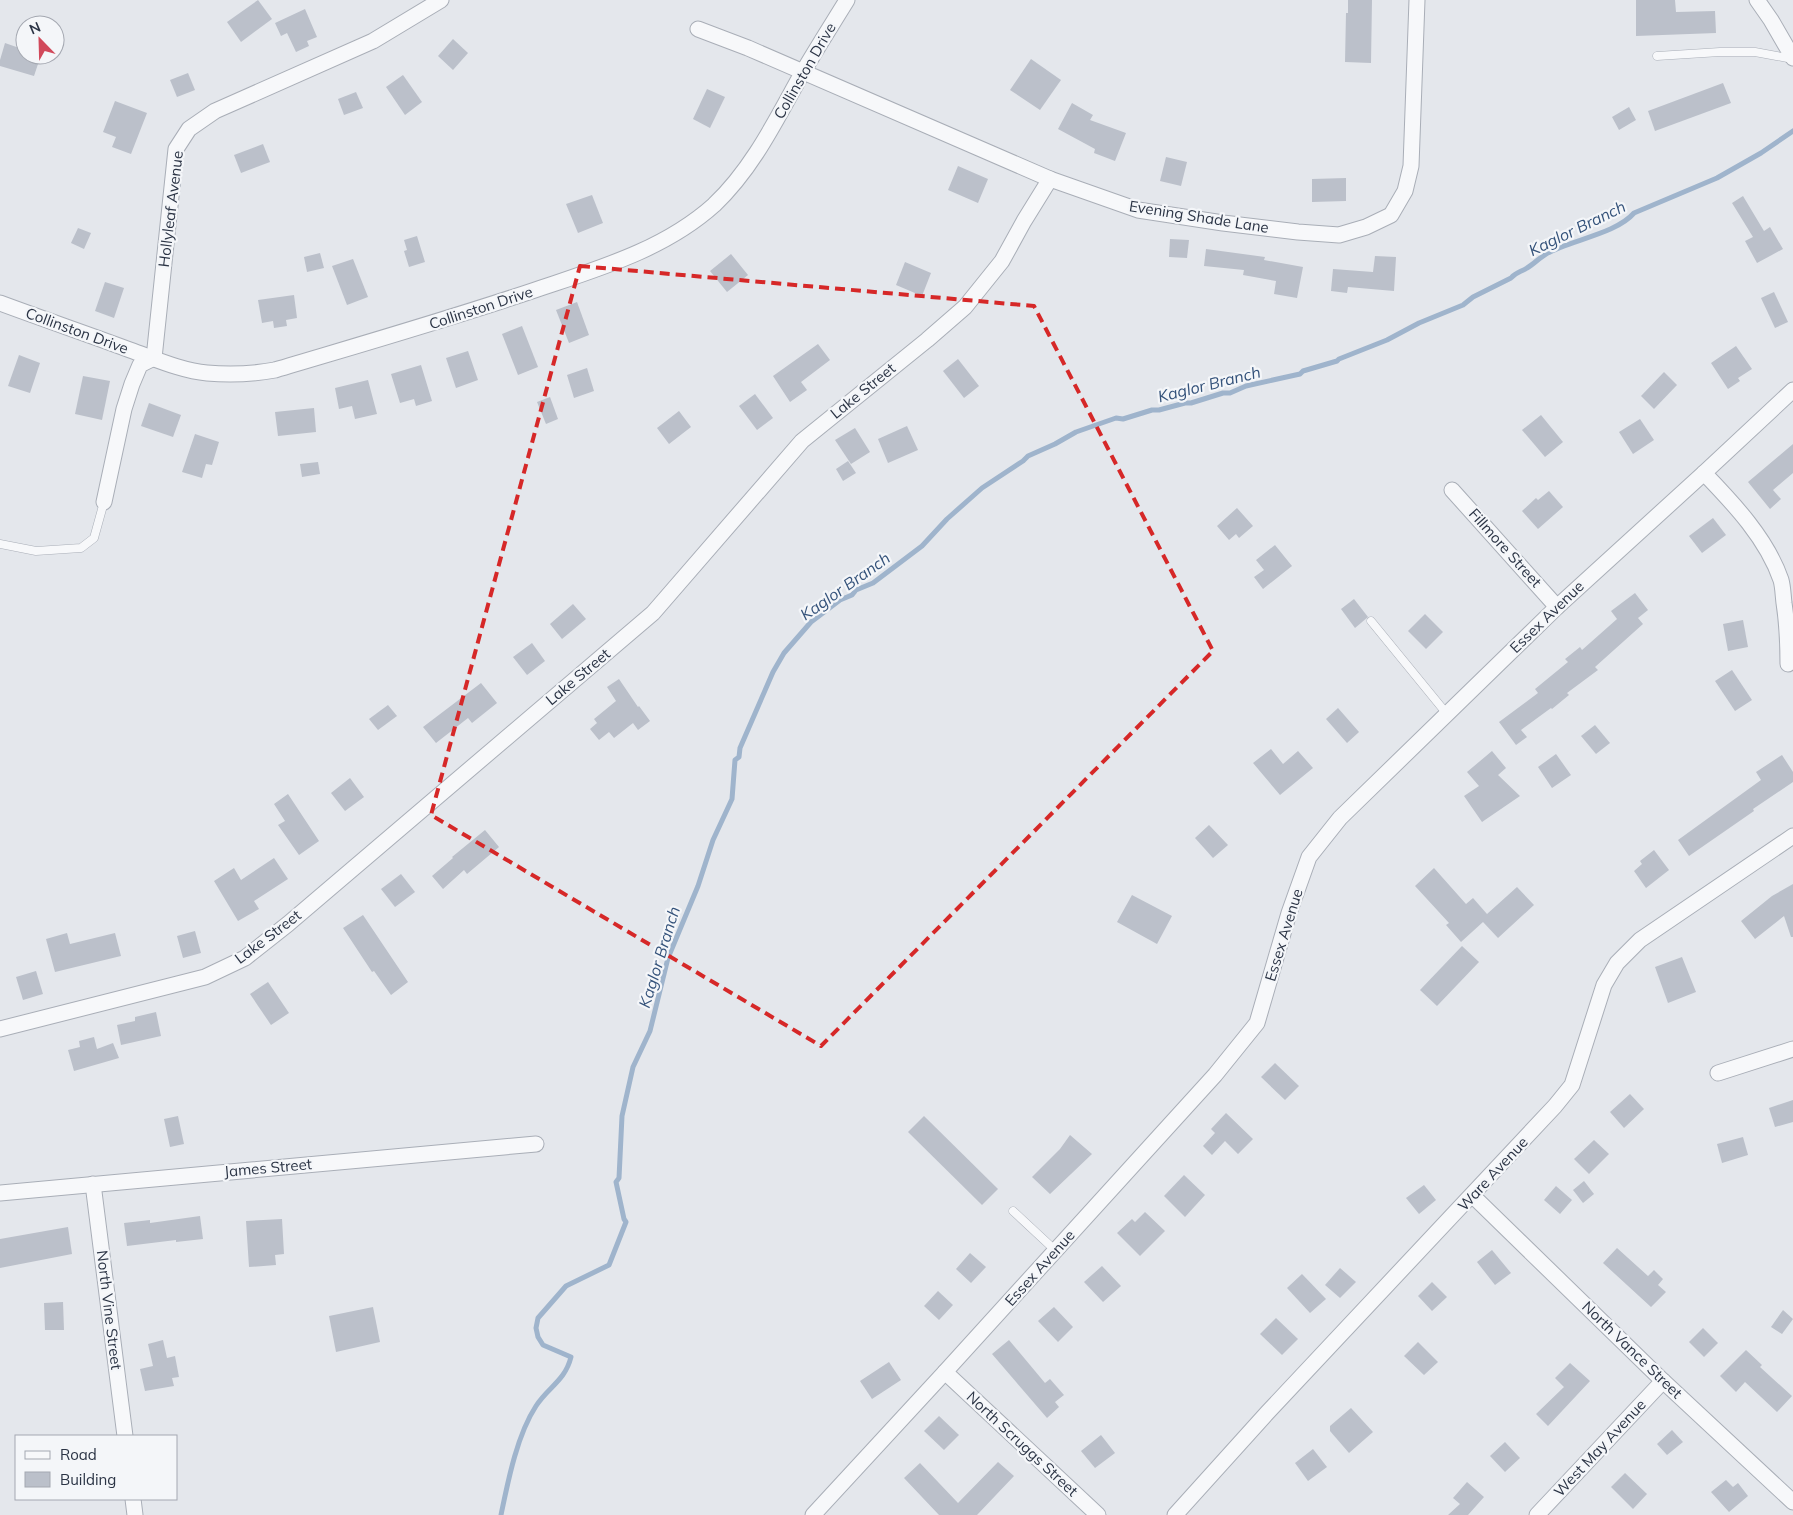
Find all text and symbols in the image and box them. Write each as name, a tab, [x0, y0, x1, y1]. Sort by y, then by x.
north arrow	[15, 15, 65, 65]
text: N	[27, 18, 43, 38]
street label: Collinston Drive	[769, 19, 840, 122]
street label: Hollyleaf Avenue	[154, 150, 187, 268]
street label: Evening Shade Lane	[1128, 196, 1270, 237]
water label: Kaglor Branch	[1525, 196, 1629, 260]
street label: Collinston Drive	[427, 282, 535, 333]
street label: Collinston Drive	[23, 303, 131, 358]
street label: Lake Street	[826, 359, 899, 423]
water label: Kaglor Branch	[1156, 362, 1262, 406]
street label: Fillmore Street	[1465, 504, 1546, 591]
water label: Kaglor Branch	[796, 548, 894, 624]
street label: Essex Avenue	[1506, 577, 1588, 657]
street label: Lake Street	[542, 644, 614, 709]
street label: Essex Avenue	[1260, 886, 1307, 983]
water label: Kaglor Branch	[634, 904, 684, 1010]
street label: Lake Street	[231, 905, 305, 968]
street label: Ware Avenue	[1453, 1133, 1532, 1215]
street label: James Street	[223, 1154, 313, 1181]
street label: Essex Avenue	[1000, 1226, 1079, 1310]
street label: North Vine Street	[93, 1249, 126, 1371]
street label: North Vance Street	[1578, 1297, 1686, 1402]
street label: North Scruggs Street	[963, 1387, 1082, 1500]
street label: West May Avenue	[1550, 1395, 1650, 1500]
legend	[15, 1435, 178, 1500]
text: Road	[60, 1445, 97, 1464]
text: Building	[60, 1470, 116, 1489]

